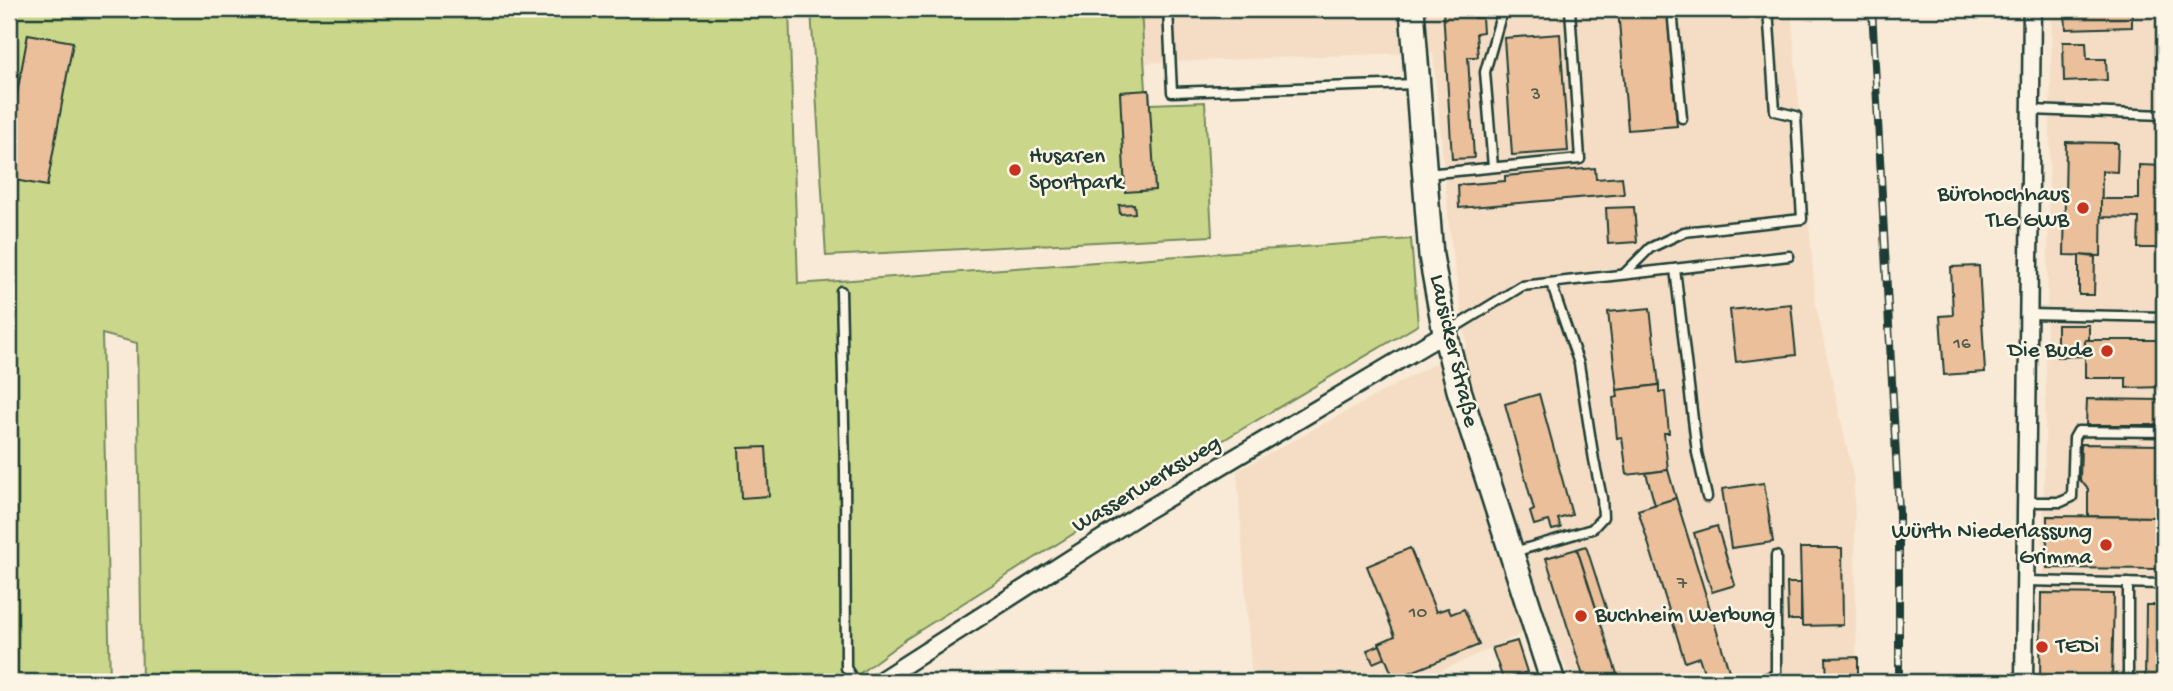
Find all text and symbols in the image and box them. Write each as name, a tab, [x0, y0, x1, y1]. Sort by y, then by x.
house number: 3	[1530, 84, 1541, 107]
place label: Husaren Sportpark	[1029, 144, 1126, 197]
marker: Husaren Sportpark	[1007, 162, 1023, 178]
place label: Bürohochhaus TLG GWB	[1937, 182, 2070, 235]
marker: Bürohochhaus TLG GWB	[2075, 200, 2091, 216]
street label: Lausicker Straße	[1422, 272, 1484, 431]
house number: 16	[1952, 333, 1971, 356]
place label: Die Bude	[2006, 338, 2094, 365]
marker: Die Bude	[2099, 343, 2115, 359]
street label: Wasserwerksweg	[1068, 430, 1226, 540]
place label: Würth Niederlassung Grimma	[1891, 519, 2093, 572]
marker: Würth Niederlassung Grimma	[2098, 537, 2114, 553]
house number: 7	[1676, 573, 1688, 596]
house number: 10	[1408, 602, 1427, 625]
place label: Buchheim Werbung	[1594, 603, 1775, 630]
marker: Buchheim Werbung	[1573, 608, 1589, 624]
place label: TEDi	[2054, 634, 2099, 661]
marker: TEDi	[2034, 639, 2050, 655]

